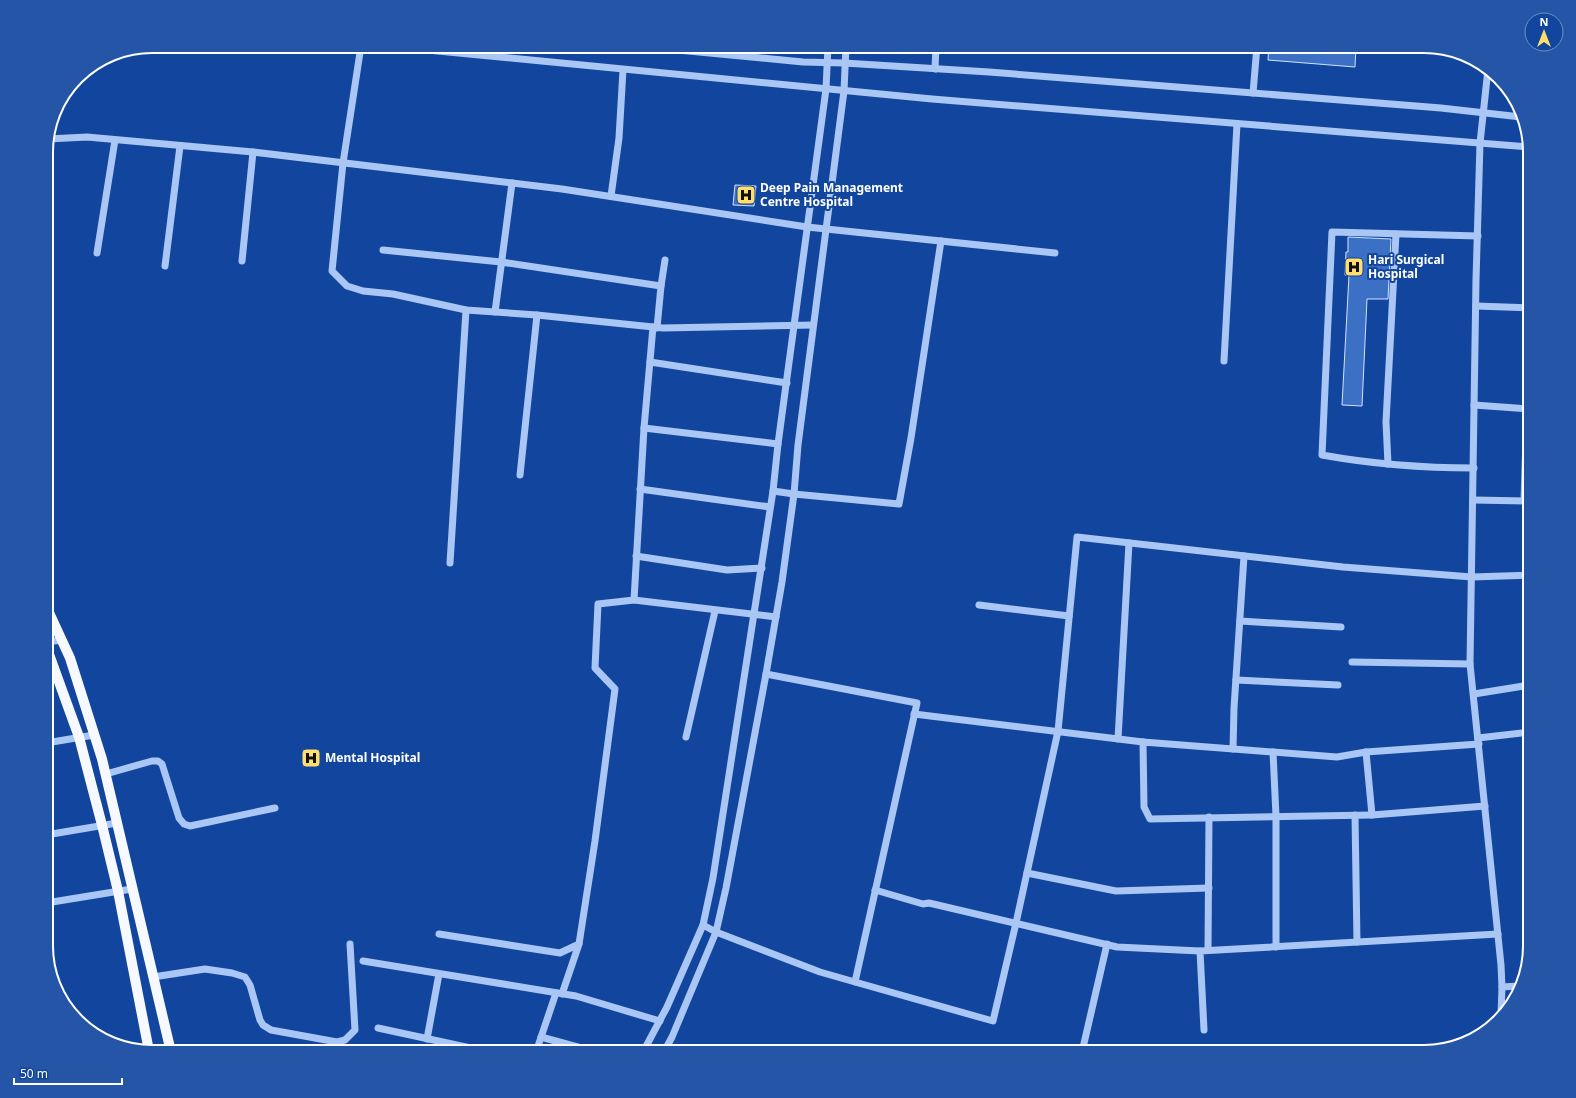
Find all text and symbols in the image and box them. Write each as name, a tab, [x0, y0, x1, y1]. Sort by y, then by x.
north arrow	[1524, 12, 1564, 52]
text: N	[1540, 14, 1548, 29]
place label: Deep Pain Management Centre Hospital	[760, 179, 903, 210]
hospital icon: Deep Pain Management Centre Hospital	[735, 184, 757, 206]
place label: Hari Surgical Hospital	[1368, 251, 1444, 282]
hospital icon: Hari Surgical Hospital	[1343, 256, 1365, 278]
hospital icon: Mental Hospital	[300, 747, 322, 769]
place label: Mental Hospital	[325, 749, 420, 766]
scale bar	[14, 1060, 122, 1086]
text: 50 m	[20, 1065, 48, 1082]

